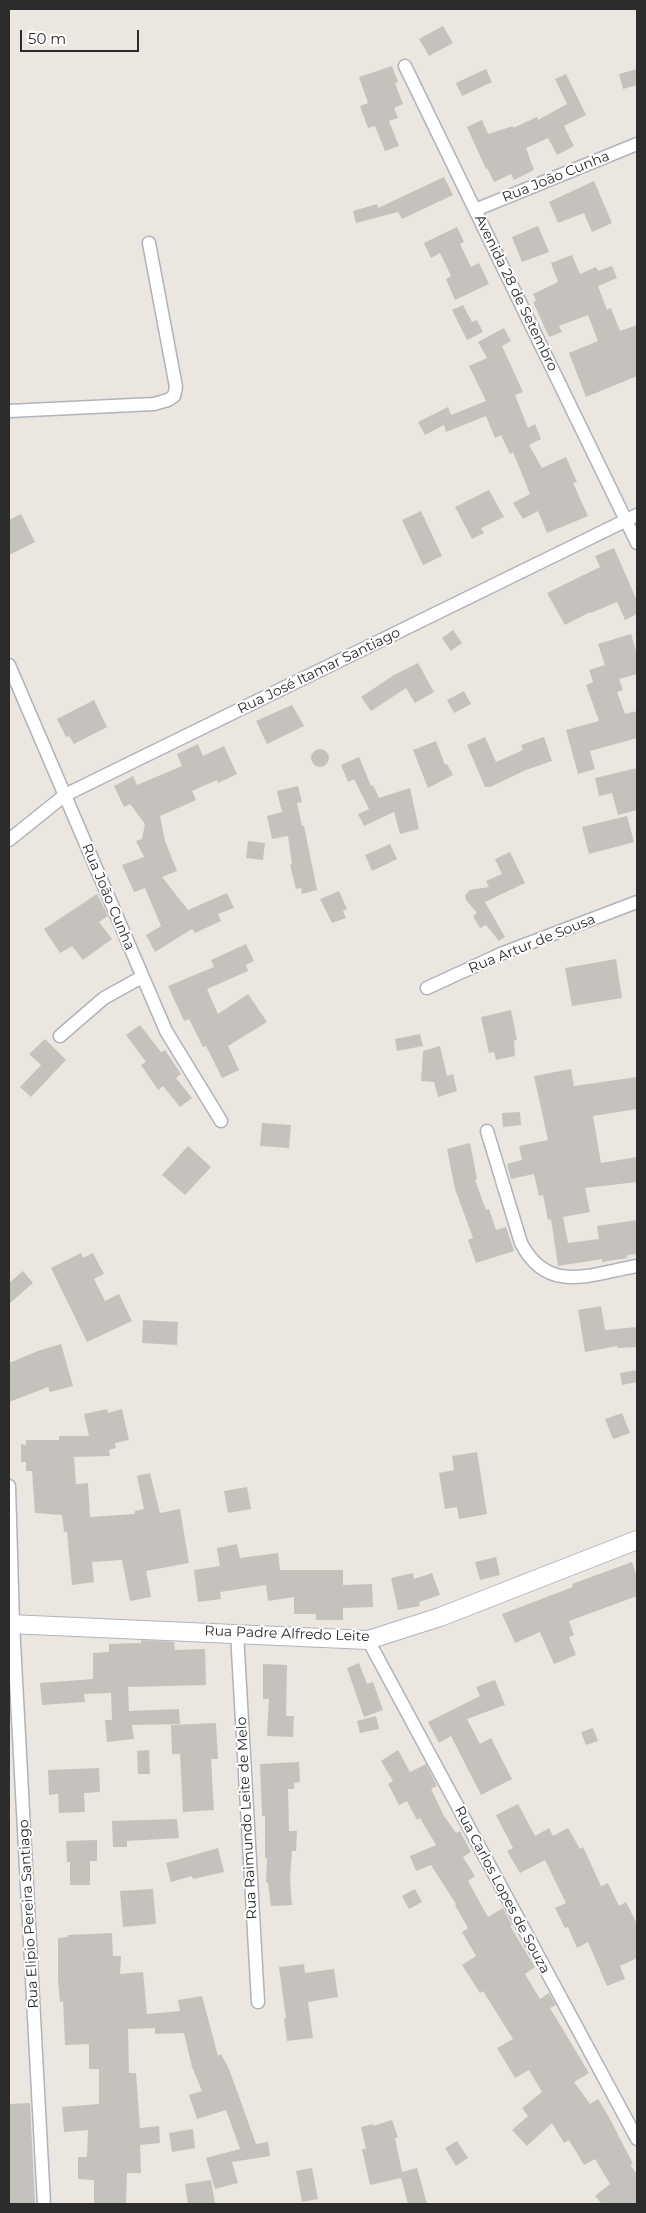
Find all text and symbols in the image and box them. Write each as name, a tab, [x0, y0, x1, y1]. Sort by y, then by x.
scale bar	[22, 20, 141, 52]
text: 50 m	[28, 29, 66, 48]
street label: Rua João Cunha	[500, 148, 612, 206]
street label: Avenida 28 de Setembro	[471, 212, 561, 374]
street label: Rua José Itamar Santiago	[235, 624, 403, 718]
street label: Rua João Cunha	[78, 841, 138, 953]
street label: Rua Artur de Sousa	[466, 911, 598, 977]
street label: Rua Padre Alfredo Leite	[204, 1623, 370, 1645]
street label: Rua Raimundo Leite de Melo	[233, 1716, 261, 1920]
street label: Rua Carlos Lopes de Souza	[451, 1803, 553, 1977]
street label: Rua Elipio Pereira Santiago	[16, 1819, 42, 2009]

